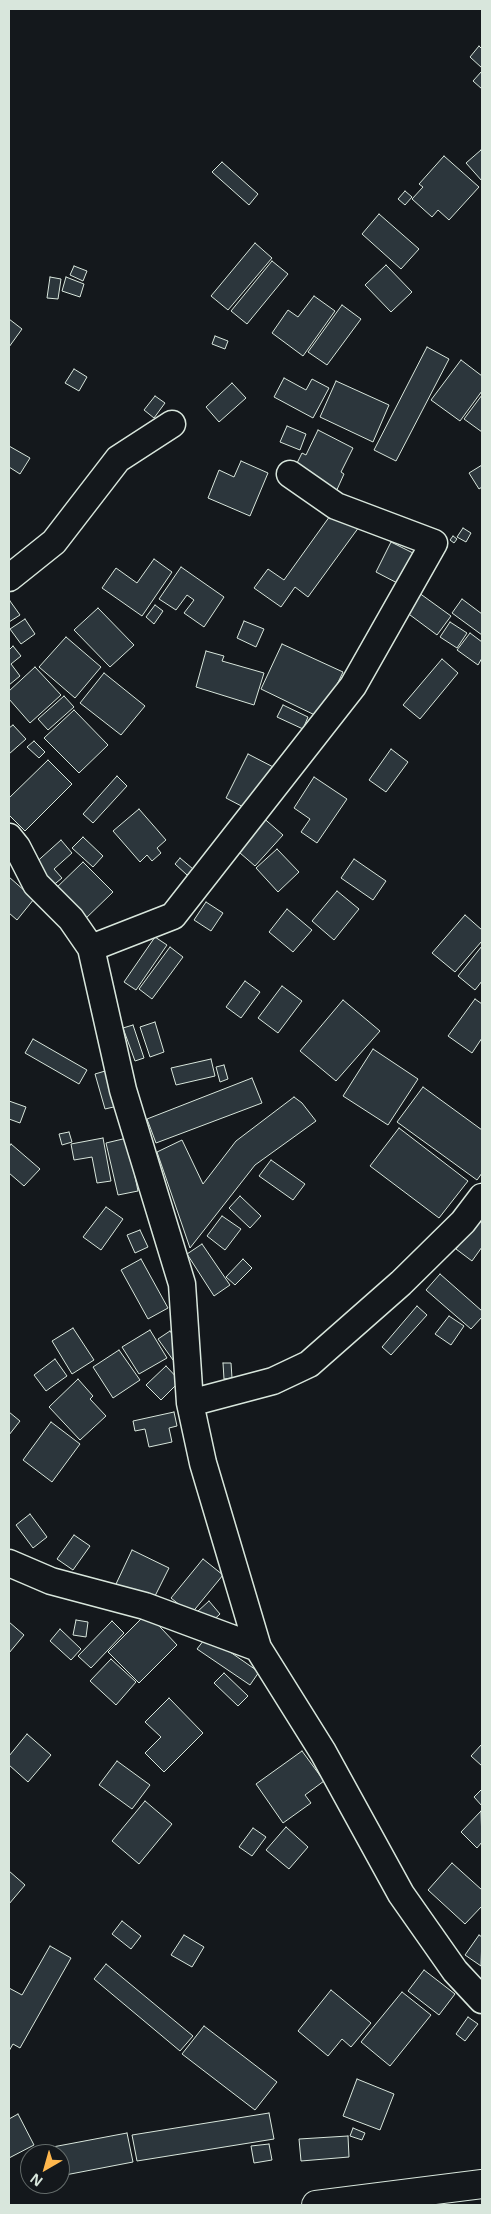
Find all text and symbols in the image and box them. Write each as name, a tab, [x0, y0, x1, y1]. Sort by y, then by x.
north arrow	[20, 2144, 70, 2194]
text: N	[26, 2169, 46, 2191]

